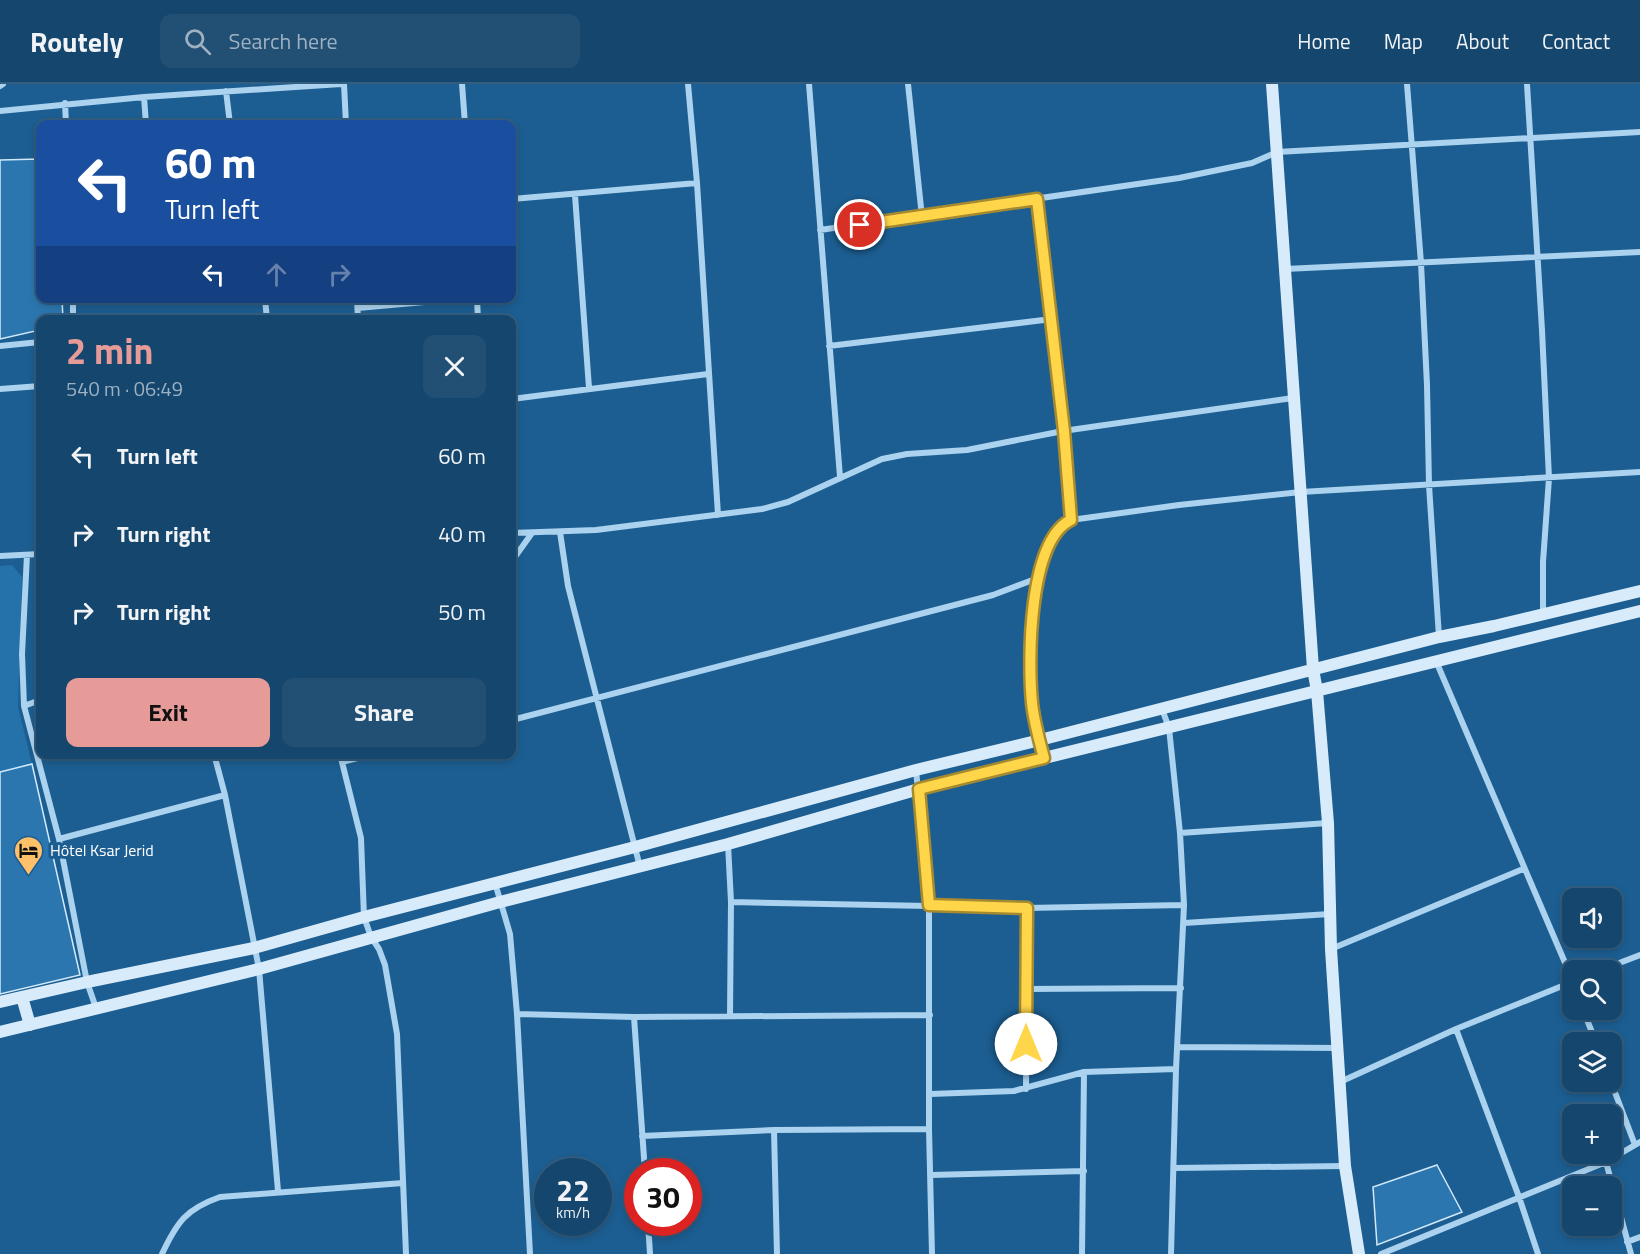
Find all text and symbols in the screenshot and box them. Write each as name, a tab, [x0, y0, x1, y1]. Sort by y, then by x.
search box	[160, 14, 580, 68]
text: Routely	[30, 20, 124, 63]
text: Search here	[229, 24, 338, 58]
icon: search	[181, 25, 214, 58]
text: Home	[1297, 25, 1351, 57]
text: Map	[1384, 25, 1423, 57]
text: About	[1456, 25, 1509, 57]
text: Contact	[1542, 25, 1610, 57]
text: 60 m	[165, 130, 257, 194]
icon: left	[66, 144, 144, 222]
text: Turn left	[165, 188, 259, 229]
pin	[834, 199, 885, 250]
icon: arrive	[843, 208, 876, 241]
icon: left	[197, 258, 230, 291]
icon: ahead	[260, 258, 293, 291]
icon: right	[323, 258, 356, 291]
text: 2 min	[66, 323, 153, 378]
button: close	[423, 335, 486, 398]
text: 540 m · 06:49	[66, 373, 183, 404]
text: Turn left	[117, 439, 198, 473]
text: 60 m	[438, 439, 486, 473]
icon: left	[66, 440, 99, 473]
text: Turn right	[117, 517, 211, 551]
text: 40 m	[438, 517, 486, 551]
icon: right	[66, 518, 99, 551]
text: Turn right	[117, 595, 211, 629]
text: 50 m	[438, 595, 486, 629]
icon: right	[66, 596, 99, 629]
button: Exit	[66, 678, 270, 747]
button: Share	[282, 678, 486, 747]
hotel icon: Hôtel Ksar Jerid	[13, 834, 45, 876]
place label: Hôtel Ksar Jerid	[50, 838, 154, 862]
map controls	[1562, 888, 1622, 1236]
button: sound	[1562, 888, 1622, 948]
button: search	[1562, 960, 1622, 1020]
position arrow	[994, 1012, 1058, 1076]
button: layers	[1562, 1032, 1622, 1092]
button: +	[1562, 1104, 1622, 1164]
speed limit sign: 30	[624, 1158, 702, 1236]
text: 22	[556, 1167, 590, 1213]
button: −	[1562, 1176, 1622, 1236]
text: km/h	[556, 1201, 590, 1224]

